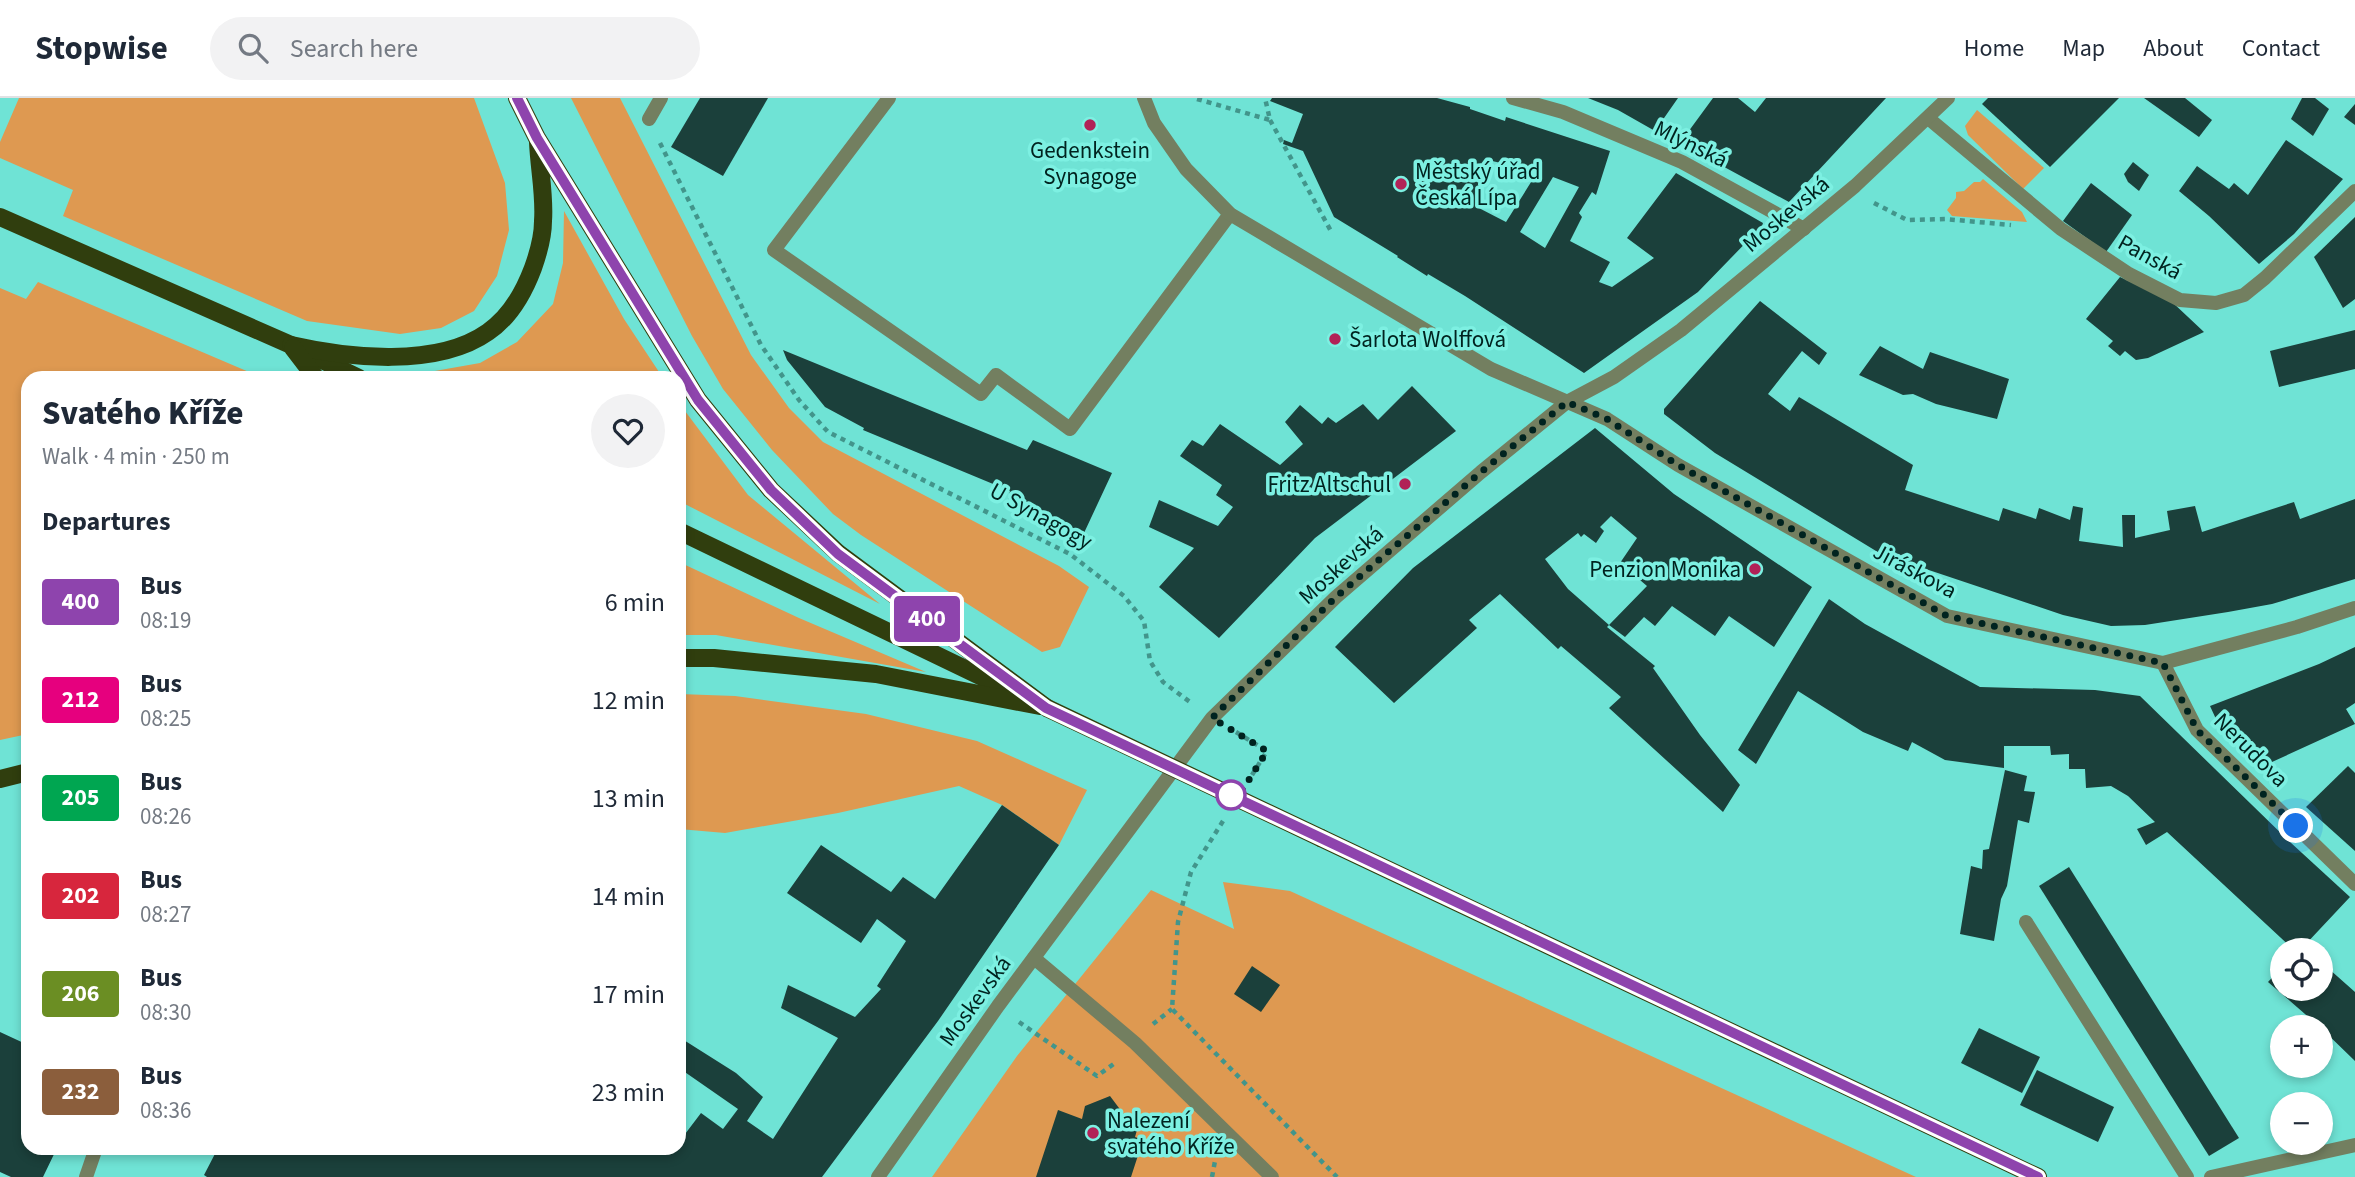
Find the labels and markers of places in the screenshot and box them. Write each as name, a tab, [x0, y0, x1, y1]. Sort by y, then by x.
marker: Gedenkstein Synagoge	[1082, 117, 1098, 133]
place label: Gedenkstein Synagoge	[1030, 134, 1150, 193]
place label: Městský úřad Česká Lípa	[1415, 155, 1541, 214]
marker: Městský úřad Česká Lípa	[1393, 176, 1409, 192]
place label: Šarlota Wolffová	[1349, 323, 1506, 356]
marker: Šarlota Wolffová	[1327, 331, 1343, 347]
place label: Fritz Altschul	[1267, 468, 1391, 501]
marker: Fritz Altschul	[1397, 476, 1413, 492]
place label: Penzion Monika	[1589, 553, 1741, 586]
marker: Penzion Monika	[1747, 561, 1763, 577]
unlabelled marker	[1216, 780, 1246, 810]
place label: Nalezení svatého Kříže	[1107, 1104, 1235, 1163]
marker: Nalezení svatého Kříže	[1085, 1125, 1101, 1141]

